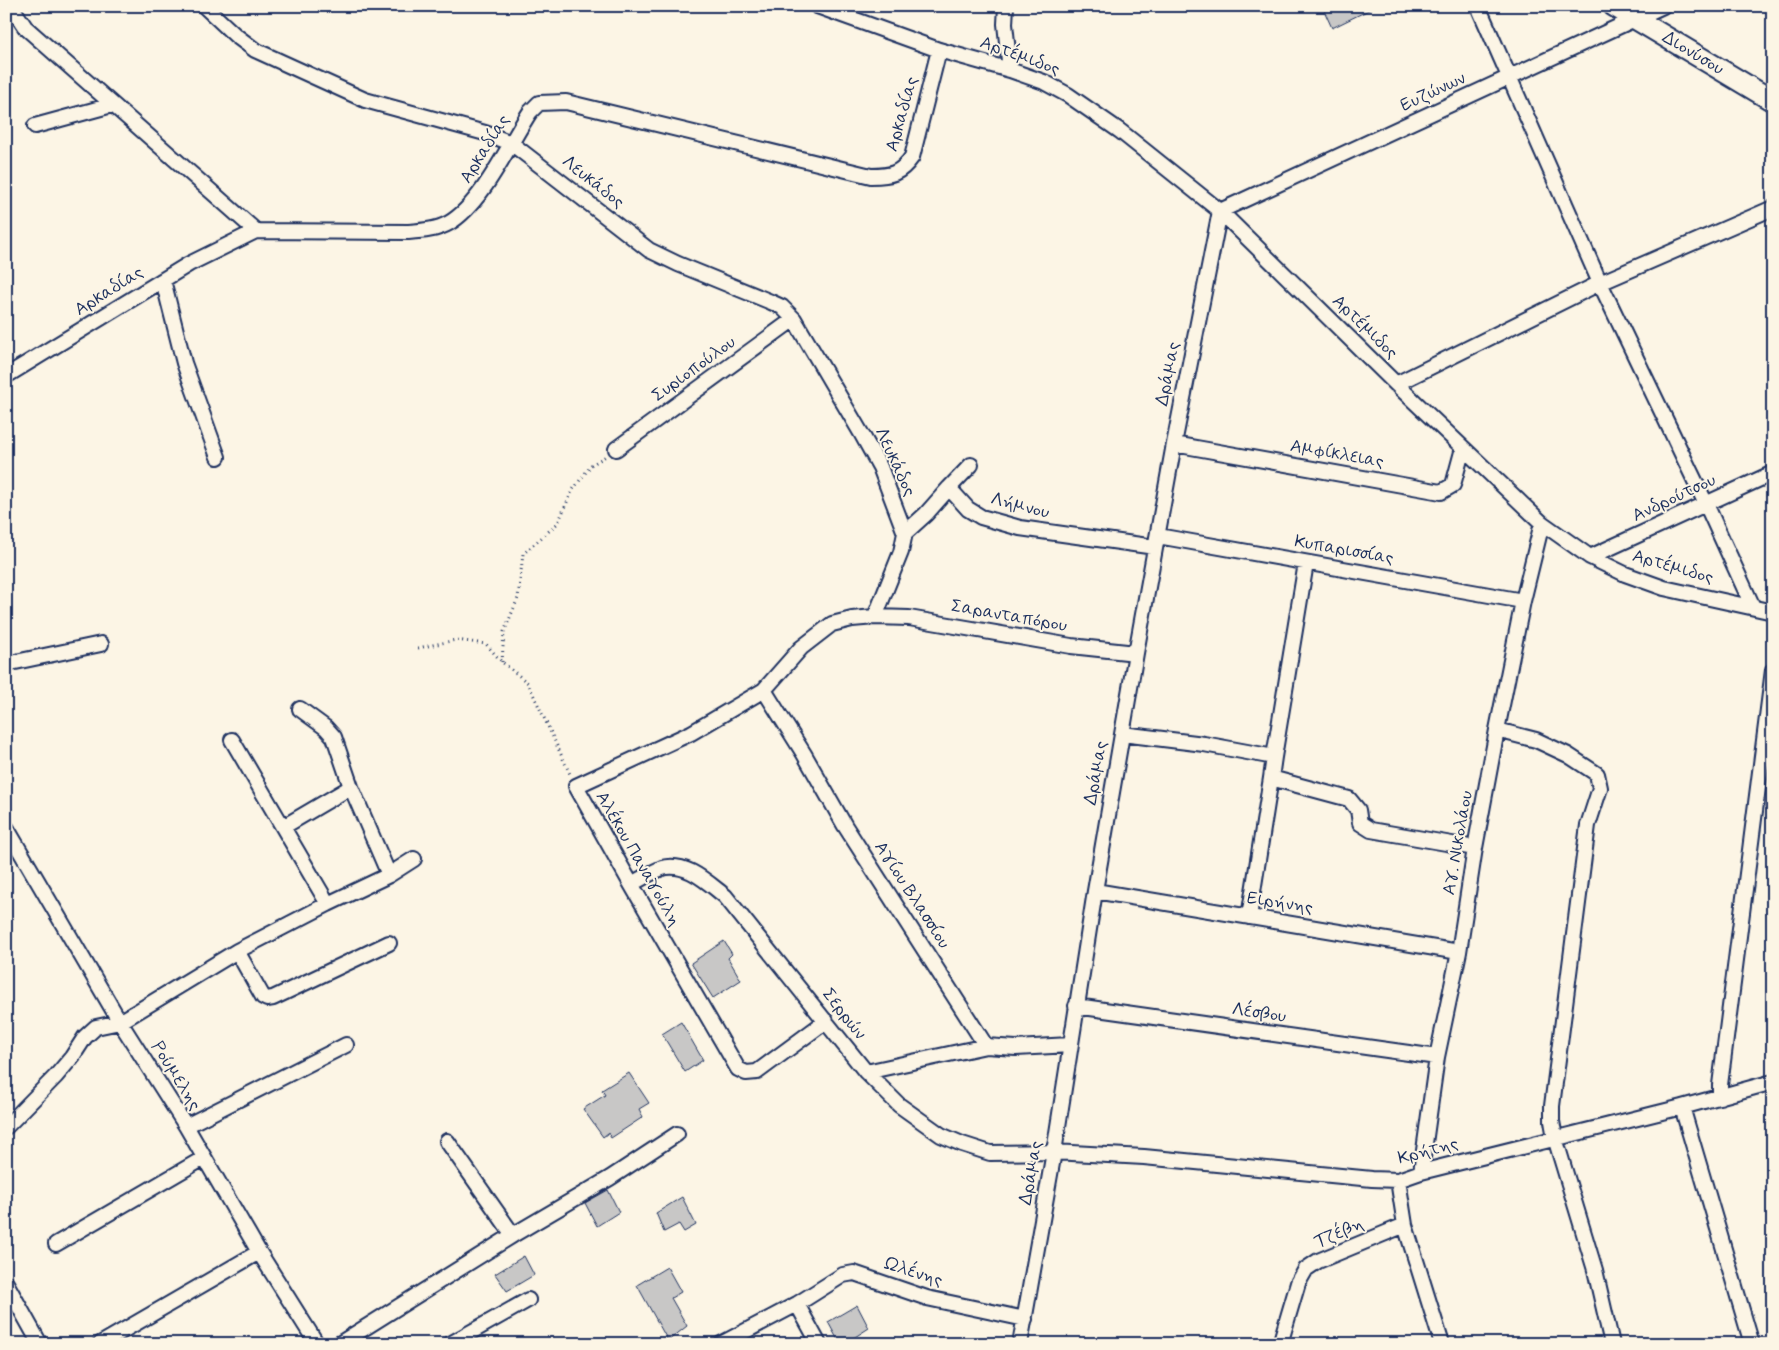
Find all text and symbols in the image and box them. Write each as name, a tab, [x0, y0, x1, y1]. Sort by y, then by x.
street label: Διονύσου	[1658, 25, 1728, 81]
street label: Αρτέμιδος	[977, 30, 1064, 82]
street label: Ευζώνων	[1396, 66, 1470, 118]
street label: Αρκαδίας	[880, 74, 924, 154]
street label: Αρκαδίας	[454, 110, 516, 188]
street label: Λευκάδος	[557, 150, 630, 214]
street label: Αρκαδίας	[70, 260, 148, 322]
street label: Αρτέμιδος	[1327, 289, 1404, 365]
street label: Συριοπούλου	[647, 330, 741, 408]
street label: Δράμας	[1150, 340, 1186, 408]
street label: Λευκάδος	[869, 424, 921, 501]
street label: Αμφίκλειας	[1288, 434, 1386, 474]
street label: Ανδρούτσου	[1628, 468, 1720, 528]
street label: Λήμνου	[988, 487, 1052, 525]
street label: Κυπαρισσίας	[1293, 529, 1396, 571]
street label: Αρτέμιδος	[1630, 543, 1717, 590]
street label: Σαρανταπόρου	[949, 594, 1069, 638]
street label: Δράμας	[1079, 739, 1113, 807]
street label: Αλέκου Παναγούλη	[590, 787, 687, 931]
street label: Αγ. Νικολάου	[1437, 789, 1479, 897]
street label: Αγίου Βλασσίου	[868, 837, 956, 953]
street label: Ειρήνης	[1245, 886, 1315, 920]
street label: Σερρών	[816, 983, 872, 1045]
street label: Λέσβου	[1230, 996, 1288, 1029]
street label: Ρούμελης	[145, 1037, 207, 1115]
street label: Κρήτης	[1395, 1131, 1461, 1171]
street label: Δράμας	[1014, 1139, 1048, 1207]
street label: Τζέβη	[1310, 1211, 1367, 1254]
street label: Ωλένης	[880, 1250, 946, 1293]

